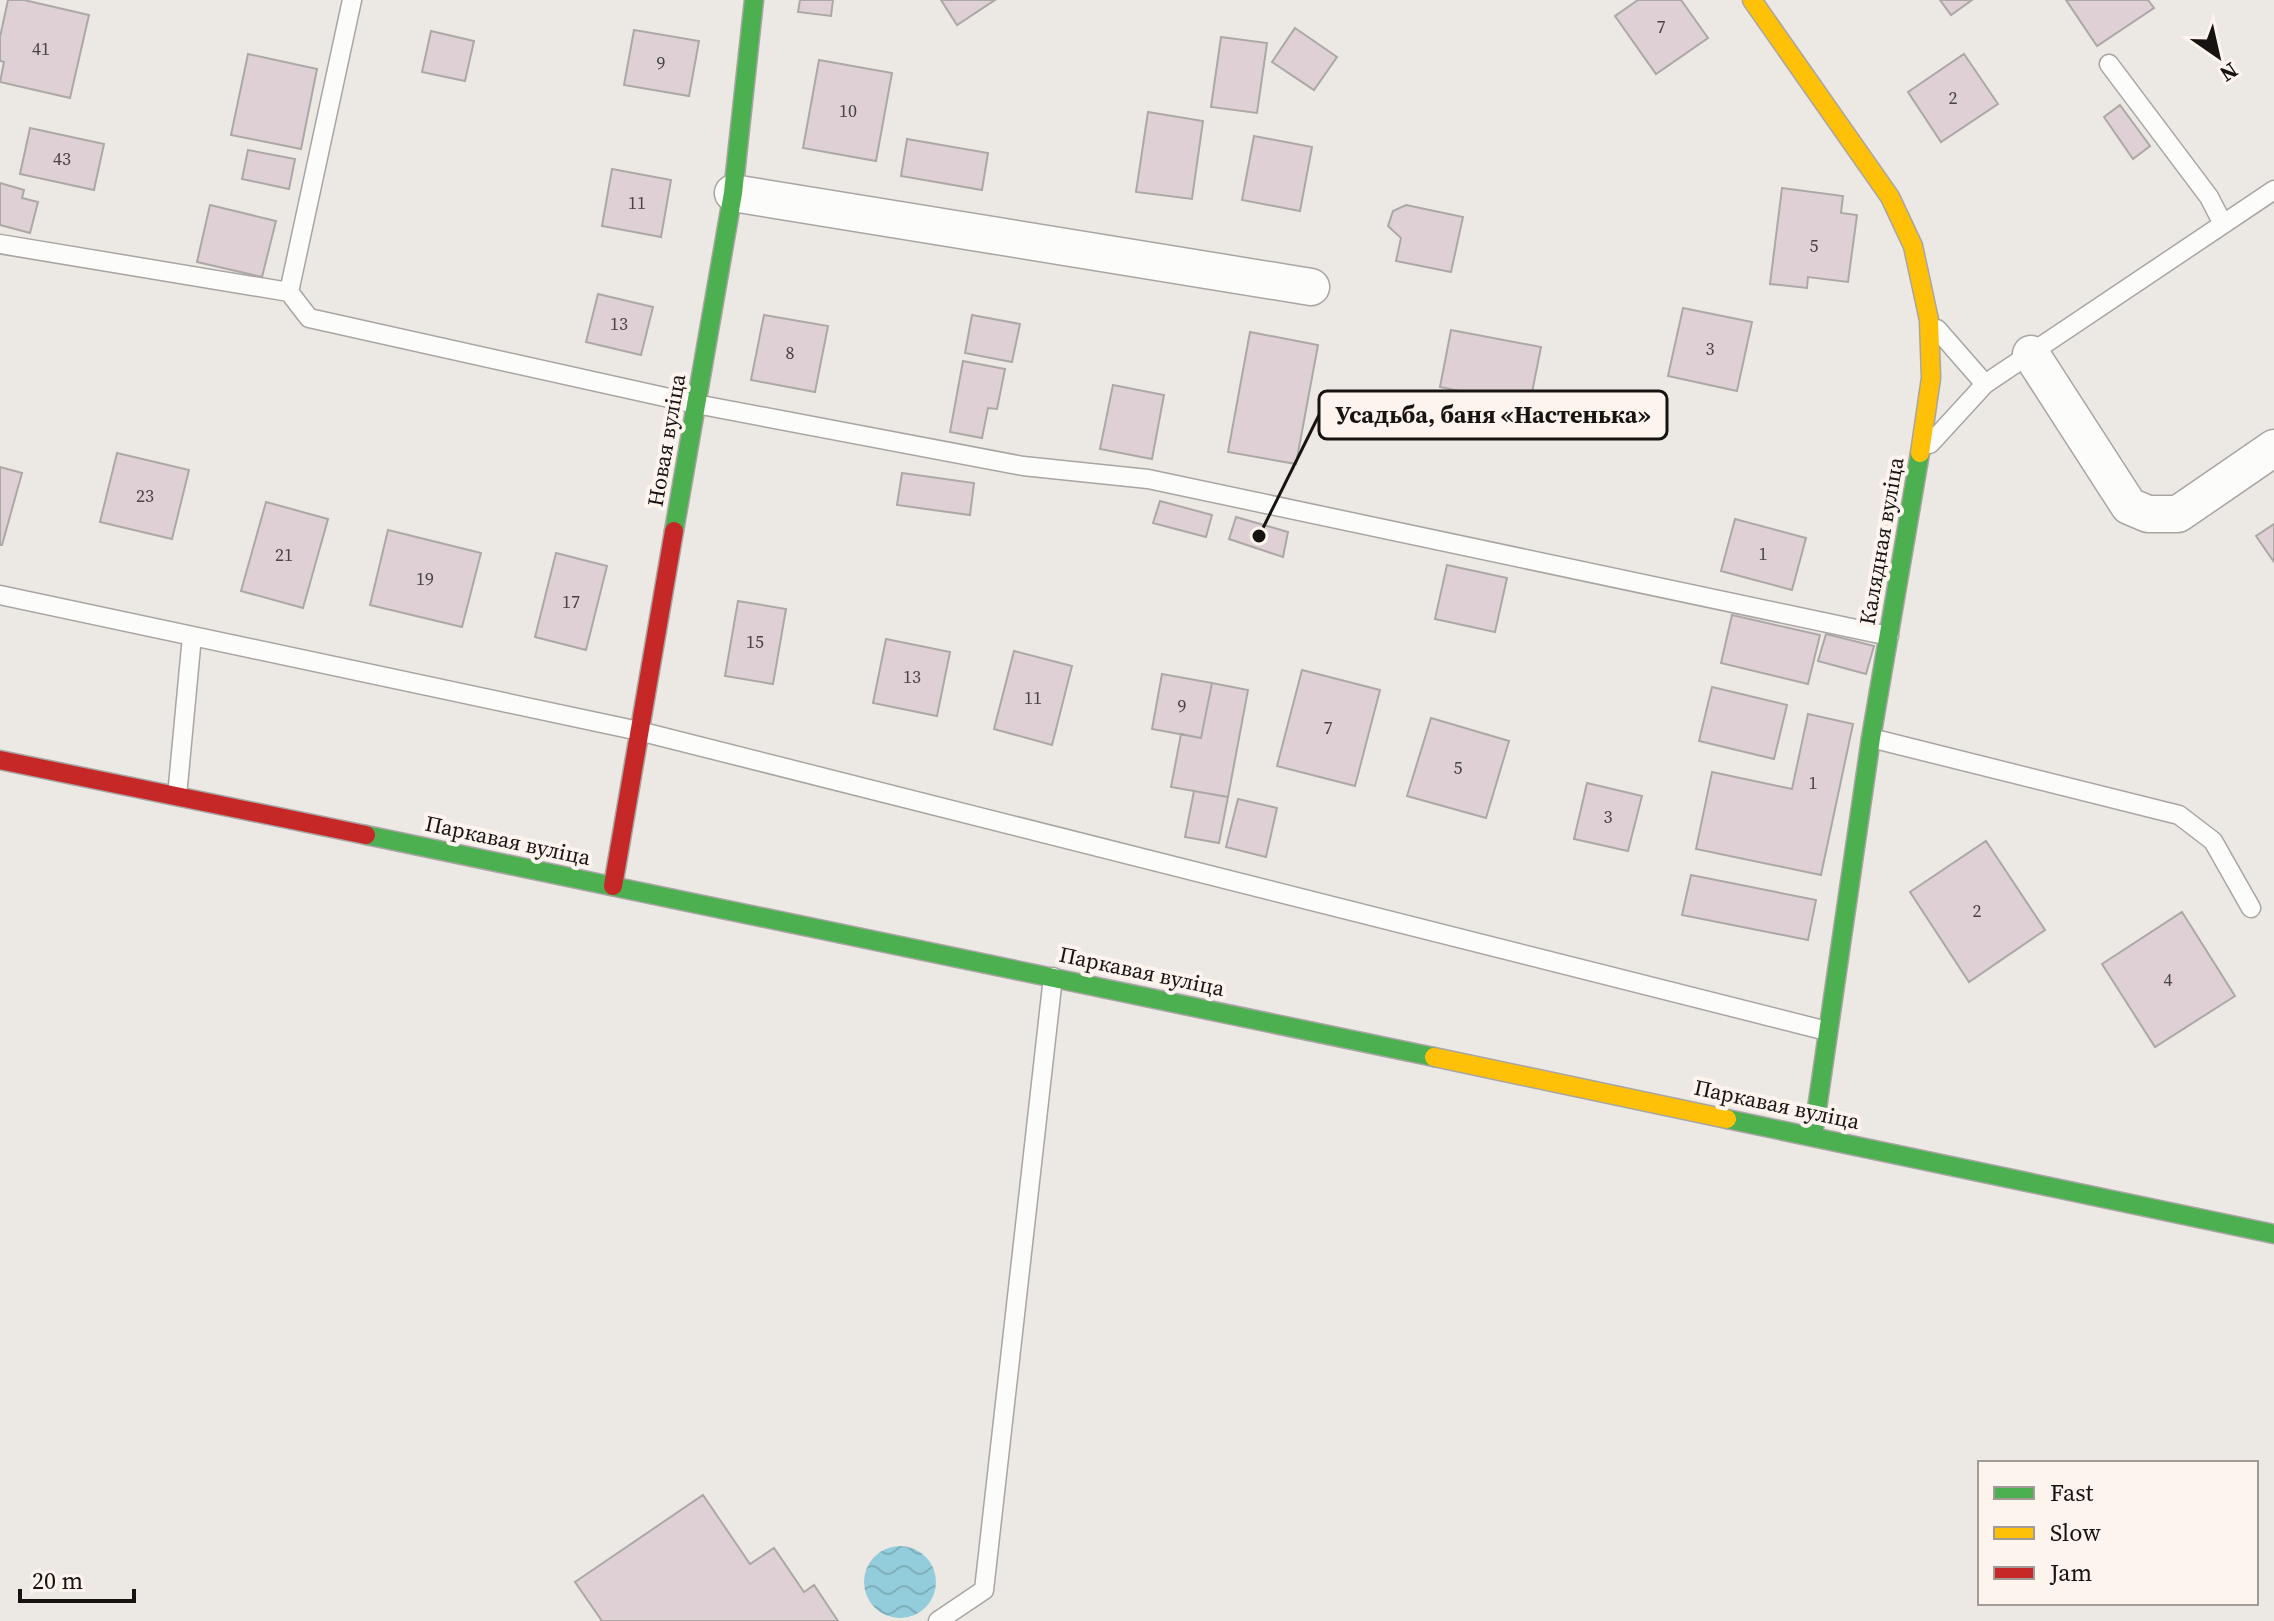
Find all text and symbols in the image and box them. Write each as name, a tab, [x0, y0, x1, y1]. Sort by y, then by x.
house number: 7	[1657, 14, 1666, 39]
north arrow	[2178, 16, 2258, 96]
house number: 41	[32, 36, 50, 61]
house number: 9	[657, 50, 666, 75]
text: N	[2214, 56, 2244, 89]
house number: 2	[1949, 85, 1958, 110]
house number: 10	[839, 98, 857, 123]
house number: 43	[53, 146, 71, 171]
house number: 11	[628, 190, 646, 215]
house number: 5	[1810, 233, 1819, 258]
house number: 13	[610, 311, 628, 336]
house number: 3	[1706, 336, 1715, 361]
house number: 8	[786, 340, 795, 365]
street label: Новая вуліца	[640, 371, 693, 509]
callout: Усадьба, баня «Настенька»	[1319, 391, 1667, 439]
text: Усадьба, баня «Настенька»	[1335, 398, 1651, 431]
street label: Калядная вуліца	[1851, 454, 1911, 627]
house number: 23	[136, 483, 154, 508]
house number: 1	[1759, 541, 1768, 566]
house number: 21	[275, 542, 293, 567]
house number: 19	[416, 566, 434, 591]
house number: 17	[562, 589, 580, 614]
house number: 15	[746, 629, 764, 654]
house number: 13	[903, 664, 921, 689]
house number: 11	[1024, 685, 1042, 710]
house number: 9	[1178, 693, 1187, 718]
house number: 7	[1324, 715, 1333, 740]
house number: 5	[1454, 755, 1463, 780]
house number: 1	[1809, 770, 1818, 795]
house number: 3	[1604, 804, 1613, 829]
street label: Паркавая вуліца	[423, 808, 594, 872]
house number: 2	[1973, 898, 1982, 923]
street label: Паркавая вуліца	[1057, 939, 1228, 1003]
house number: 4	[2164, 967, 2173, 992]
street label: Паркавая вуліца	[1692, 1072, 1863, 1136]
legend	[1978, 1461, 2258, 1605]
text: Fast	[2050, 1476, 2094, 1509]
text: Slow	[2050, 1516, 2101, 1549]
scale bar	[20, 1553, 134, 1603]
text: Jam	[2049, 1556, 2092, 1589]
text: 20 m	[32, 1564, 83, 1597]

